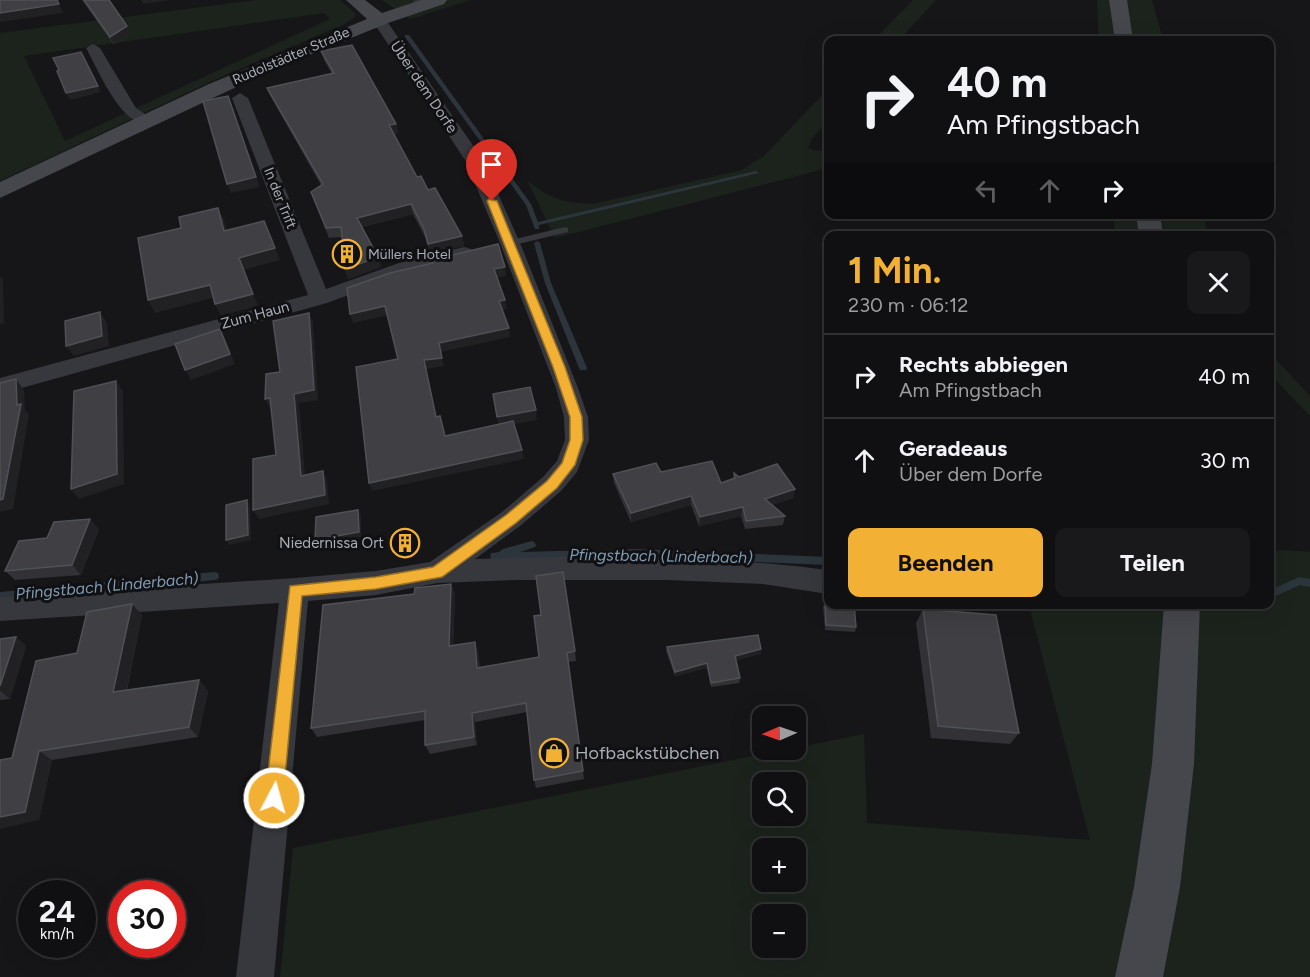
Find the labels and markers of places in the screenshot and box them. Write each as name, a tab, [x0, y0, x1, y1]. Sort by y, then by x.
pin	[466, 139, 517, 201]
building icon: Müllers Hotel	[331, 238, 363, 270]
place label: Müllers Hotel	[368, 246, 451, 263]
building icon: Niedernissa Ort	[389, 527, 421, 559]
place label: Niedernissa Ort	[279, 534, 384, 552]
shop icon: Hofbackstübchen	[538, 737, 570, 769]
place label: Hofbackstübchen	[575, 742, 719, 764]

